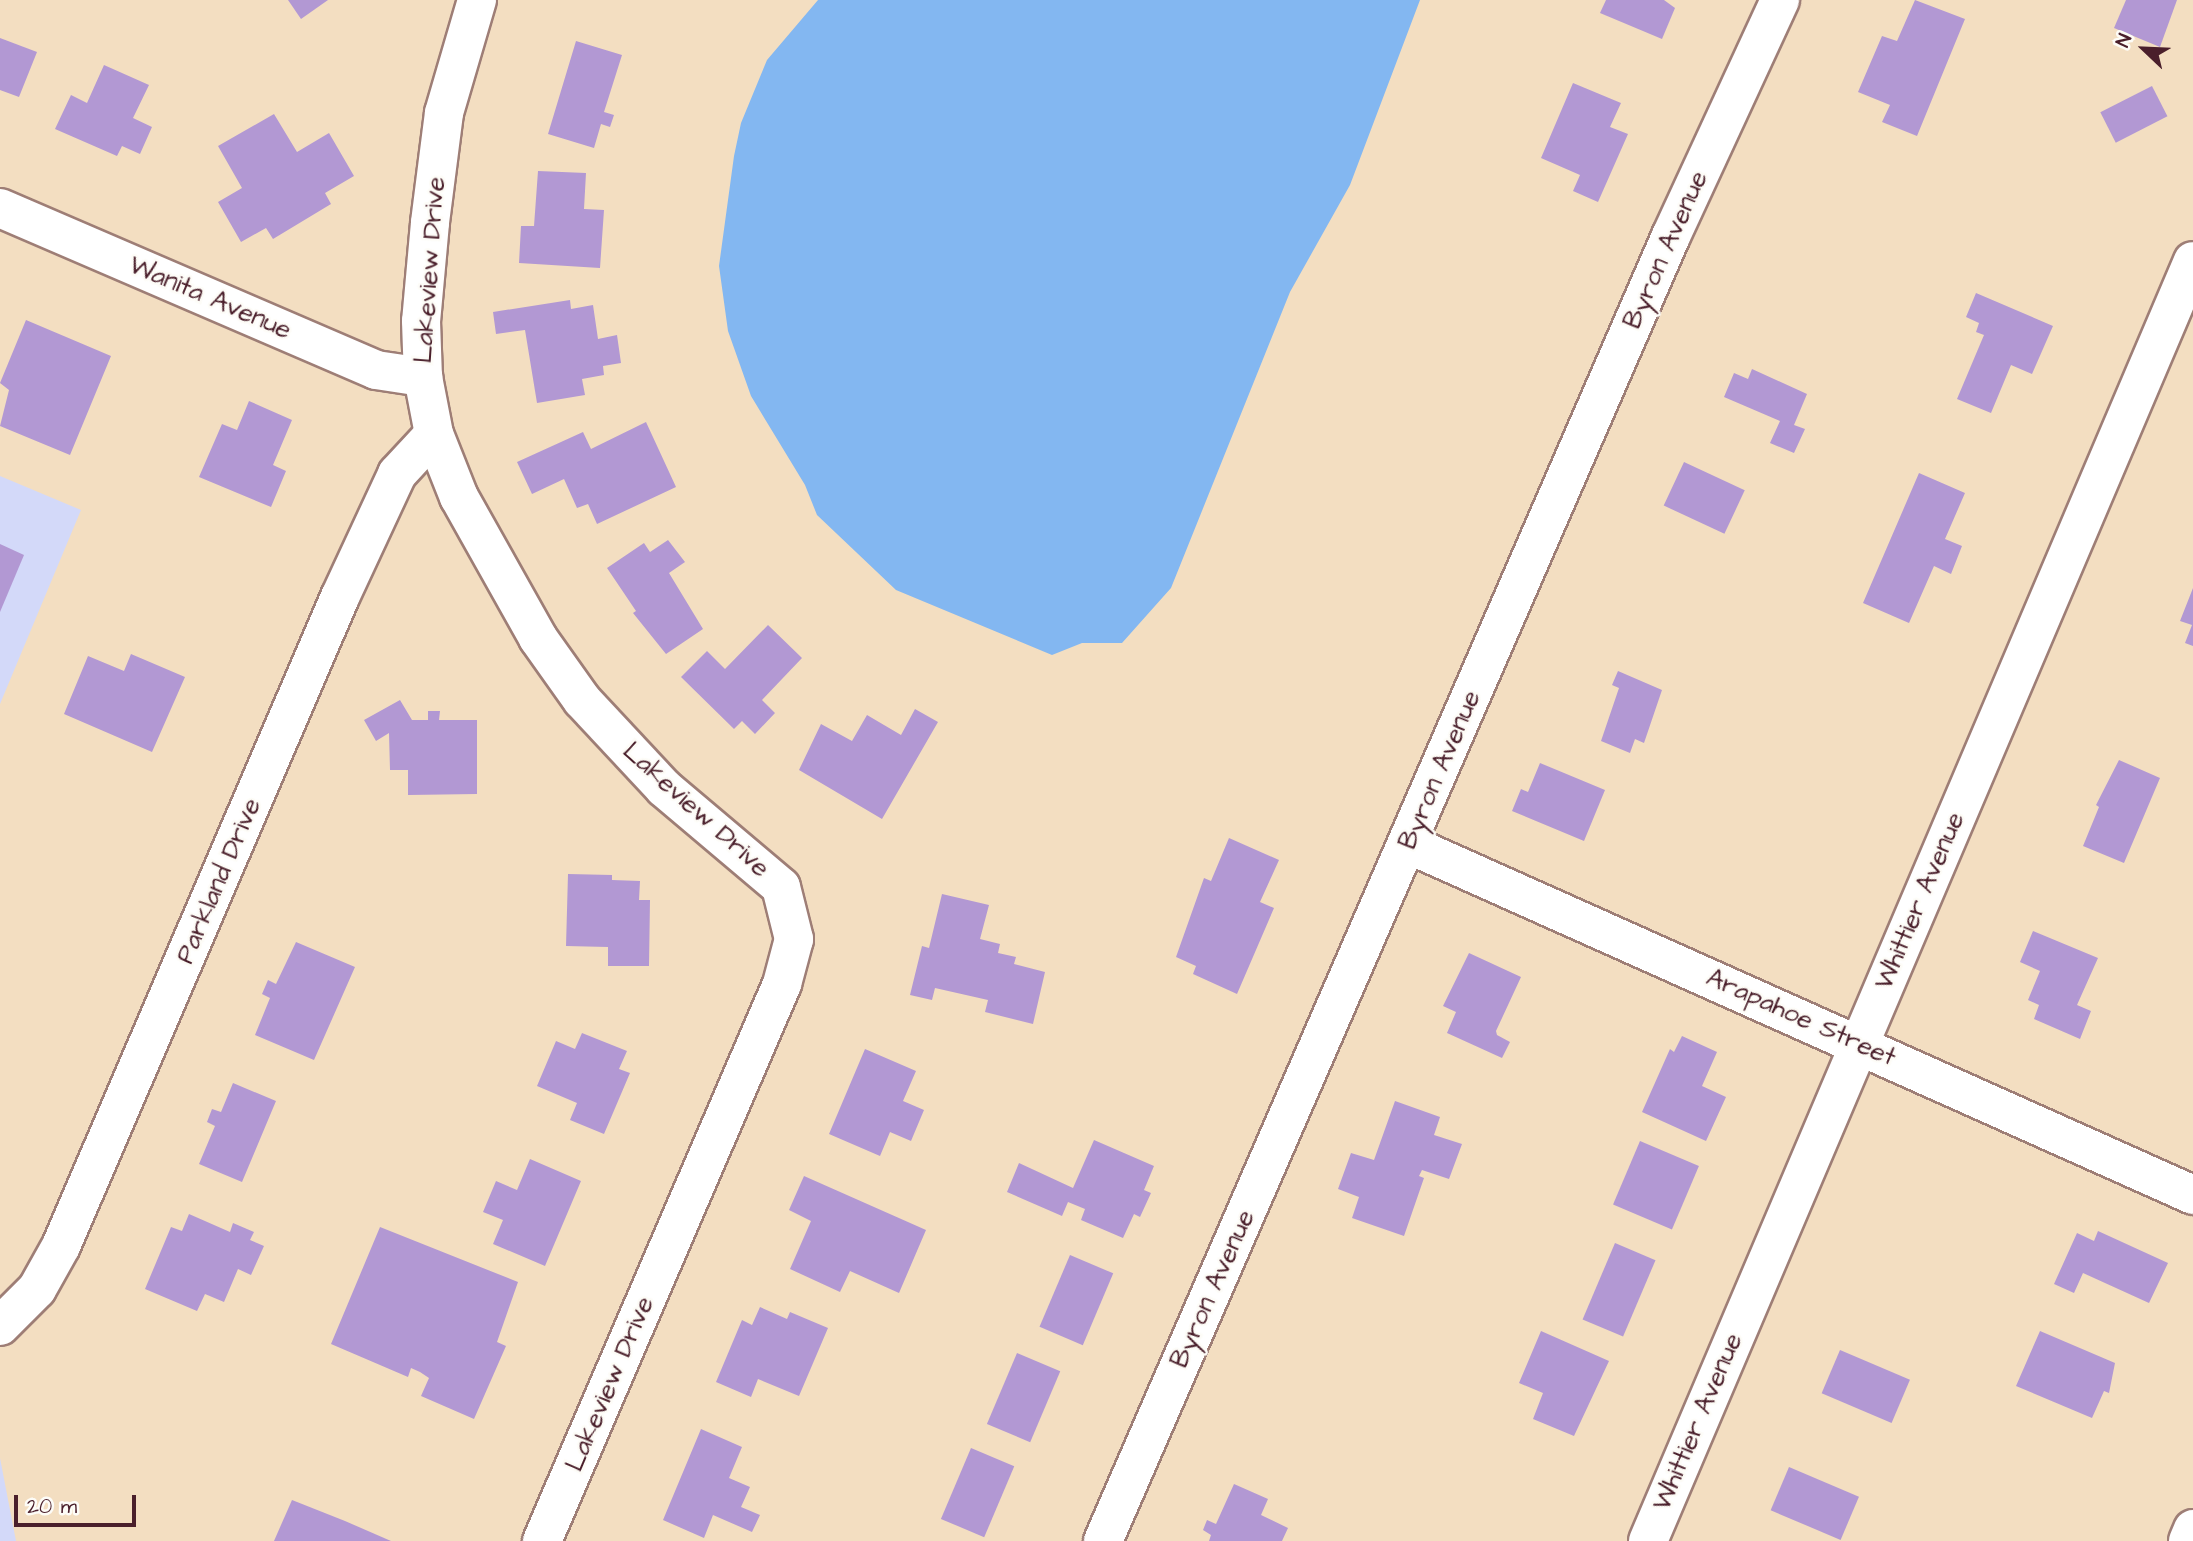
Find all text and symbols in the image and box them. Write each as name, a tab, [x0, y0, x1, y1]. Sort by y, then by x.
north arrow	[2109, 14, 2179, 84]
text: N	[2109, 30, 2139, 51]
street label: Byron Avenue	[1617, 166, 1715, 334]
street label: Lakeview Drive	[408, 176, 452, 364]
street label: Wanita Avenue	[124, 250, 296, 346]
street label: Byron Avenue	[1393, 686, 1487, 854]
street label: Lakeview Drive	[616, 736, 776, 884]
street label: Parkland Drive	[170, 793, 268, 969]
street label: Whittier Avenue	[1869, 808, 1971, 994]
street label: Arapahoe Street	[1701, 962, 1901, 1074]
street label: Byron Avenue	[1164, 1205, 1262, 1373]
street label: Lakeview Drive	[559, 1292, 661, 1476]
street label: Whittier Avenue	[1647, 1329, 1749, 1515]
scale bar	[18, 1482, 140, 1526]
text: 20 m	[27, 1492, 77, 1521]

